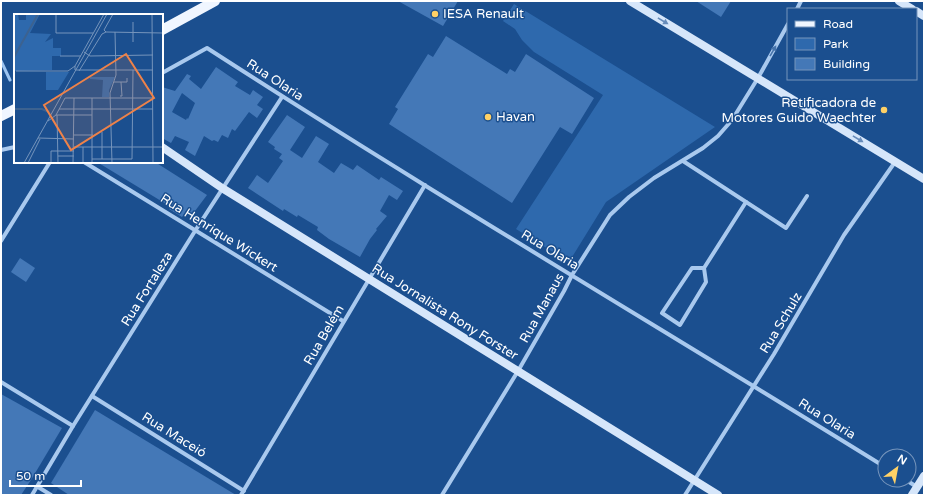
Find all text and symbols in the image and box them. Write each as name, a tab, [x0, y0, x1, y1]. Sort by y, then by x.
place label: IESA Renault	[443, 6, 524, 22]
legend	[787, 8, 917, 80]
marker: IESA Renault	[430, 9, 440, 19]
inset map	[14, 14, 163, 163]
text: Road	[823, 17, 853, 31]
one-way arrow	[657, 18, 669, 25]
text: Park	[823, 37, 849, 51]
one-way arrow	[769, 45, 776, 57]
street label: Rua Olaria	[244, 56, 306, 104]
text: Building	[823, 57, 870, 71]
place label: Retificadora de Motores Guido Waechter	[722, 95, 876, 126]
marker: Retificadora de Motores Guido Waechter	[879, 105, 889, 115]
place label: Havan	[496, 109, 535, 125]
marker: Havan	[483, 112, 493, 122]
one-way arrow	[853, 135, 863, 143]
street label: Rua Henrique Wickert	[157, 190, 281, 276]
street label: Rua Olaria	[518, 227, 582, 273]
street label: Rua Fortaleza	[118, 249, 176, 329]
street label: Rua Jornalista Rony Forster	[369, 260, 521, 364]
street label: Rua Manaus	[516, 270, 568, 346]
street label: Rua Schulz	[757, 290, 805, 356]
street label: Rua Belém	[300, 302, 348, 368]
street label: Rua Olaria	[795, 395, 859, 443]
street label: Rua Maceió	[139, 409, 209, 461]
north arrow	[877, 448, 917, 488]
text: N	[895, 452, 909, 468]
scale bar	[10, 462, 81, 488]
text: 50 m	[16, 469, 45, 483]

